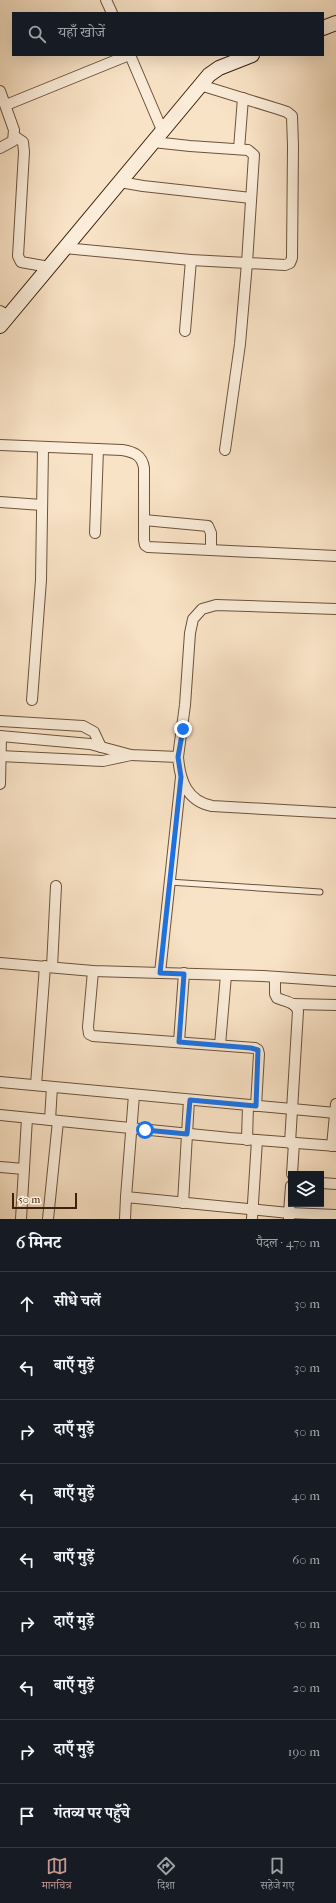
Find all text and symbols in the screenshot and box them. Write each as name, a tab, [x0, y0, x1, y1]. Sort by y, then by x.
search box	[12, 12, 324, 56]
icon: search	[26, 23, 48, 45]
text: यहाँ खोजें	[58, 23, 105, 41]
route end	[174, 720, 192, 738]
route start	[136, 1121, 154, 1139]
map controls	[288, 1171, 324, 1207]
button: layers	[288, 1171, 324, 1207]
scale bar	[12, 1191, 77, 1210]
text: 50 m	[18, 1193, 40, 1206]
text: 6 मिनट	[16, 1232, 61, 1252]
text: पैदल · 470 m	[256, 1235, 320, 1250]
text: सीधे चलें	[54, 1292, 101, 1310]
icon: ahead	[16, 1293, 38, 1315]
text: 30 m	[294, 1296, 320, 1311]
text: बाएँ मुड़ें	[54, 1356, 94, 1374]
icon: left	[16, 1357, 38, 1379]
text: 30 m	[294, 1360, 320, 1375]
text: दाएँ मुड़ें	[54, 1420, 94, 1438]
icon: right	[16, 1421, 38, 1443]
text: 50 m	[294, 1424, 320, 1439]
text: बाएँ मुड़ें	[54, 1484, 94, 1502]
icon: left	[16, 1485, 38, 1507]
text: 40 m	[292, 1488, 320, 1503]
text: बाएँ मुड़ें	[54, 1548, 94, 1566]
icon: left	[16, 1549, 38, 1571]
text: 60 m	[292, 1552, 320, 1567]
text: दाएँ मुड़ें	[54, 1612, 94, 1630]
icon: right	[16, 1613, 38, 1635]
text: 50 m	[294, 1616, 320, 1631]
text: बाएँ मुड़ें	[54, 1676, 94, 1694]
icon: left	[16, 1677, 38, 1699]
text: 20 m	[293, 1680, 320, 1695]
text: दाएँ मुड़ें	[54, 1740, 94, 1758]
icon: right	[16, 1741, 38, 1763]
text: 190 m	[288, 1744, 320, 1759]
text: गंतव्य पर पहुँचे	[54, 1804, 130, 1822]
icon: arrive	[16, 1805, 38, 1827]
tab: मानचित्र	[42, 1855, 72, 1896]
tab: दिशा	[155, 1855, 177, 1896]
tab: सहेजे गए	[261, 1855, 294, 1896]

